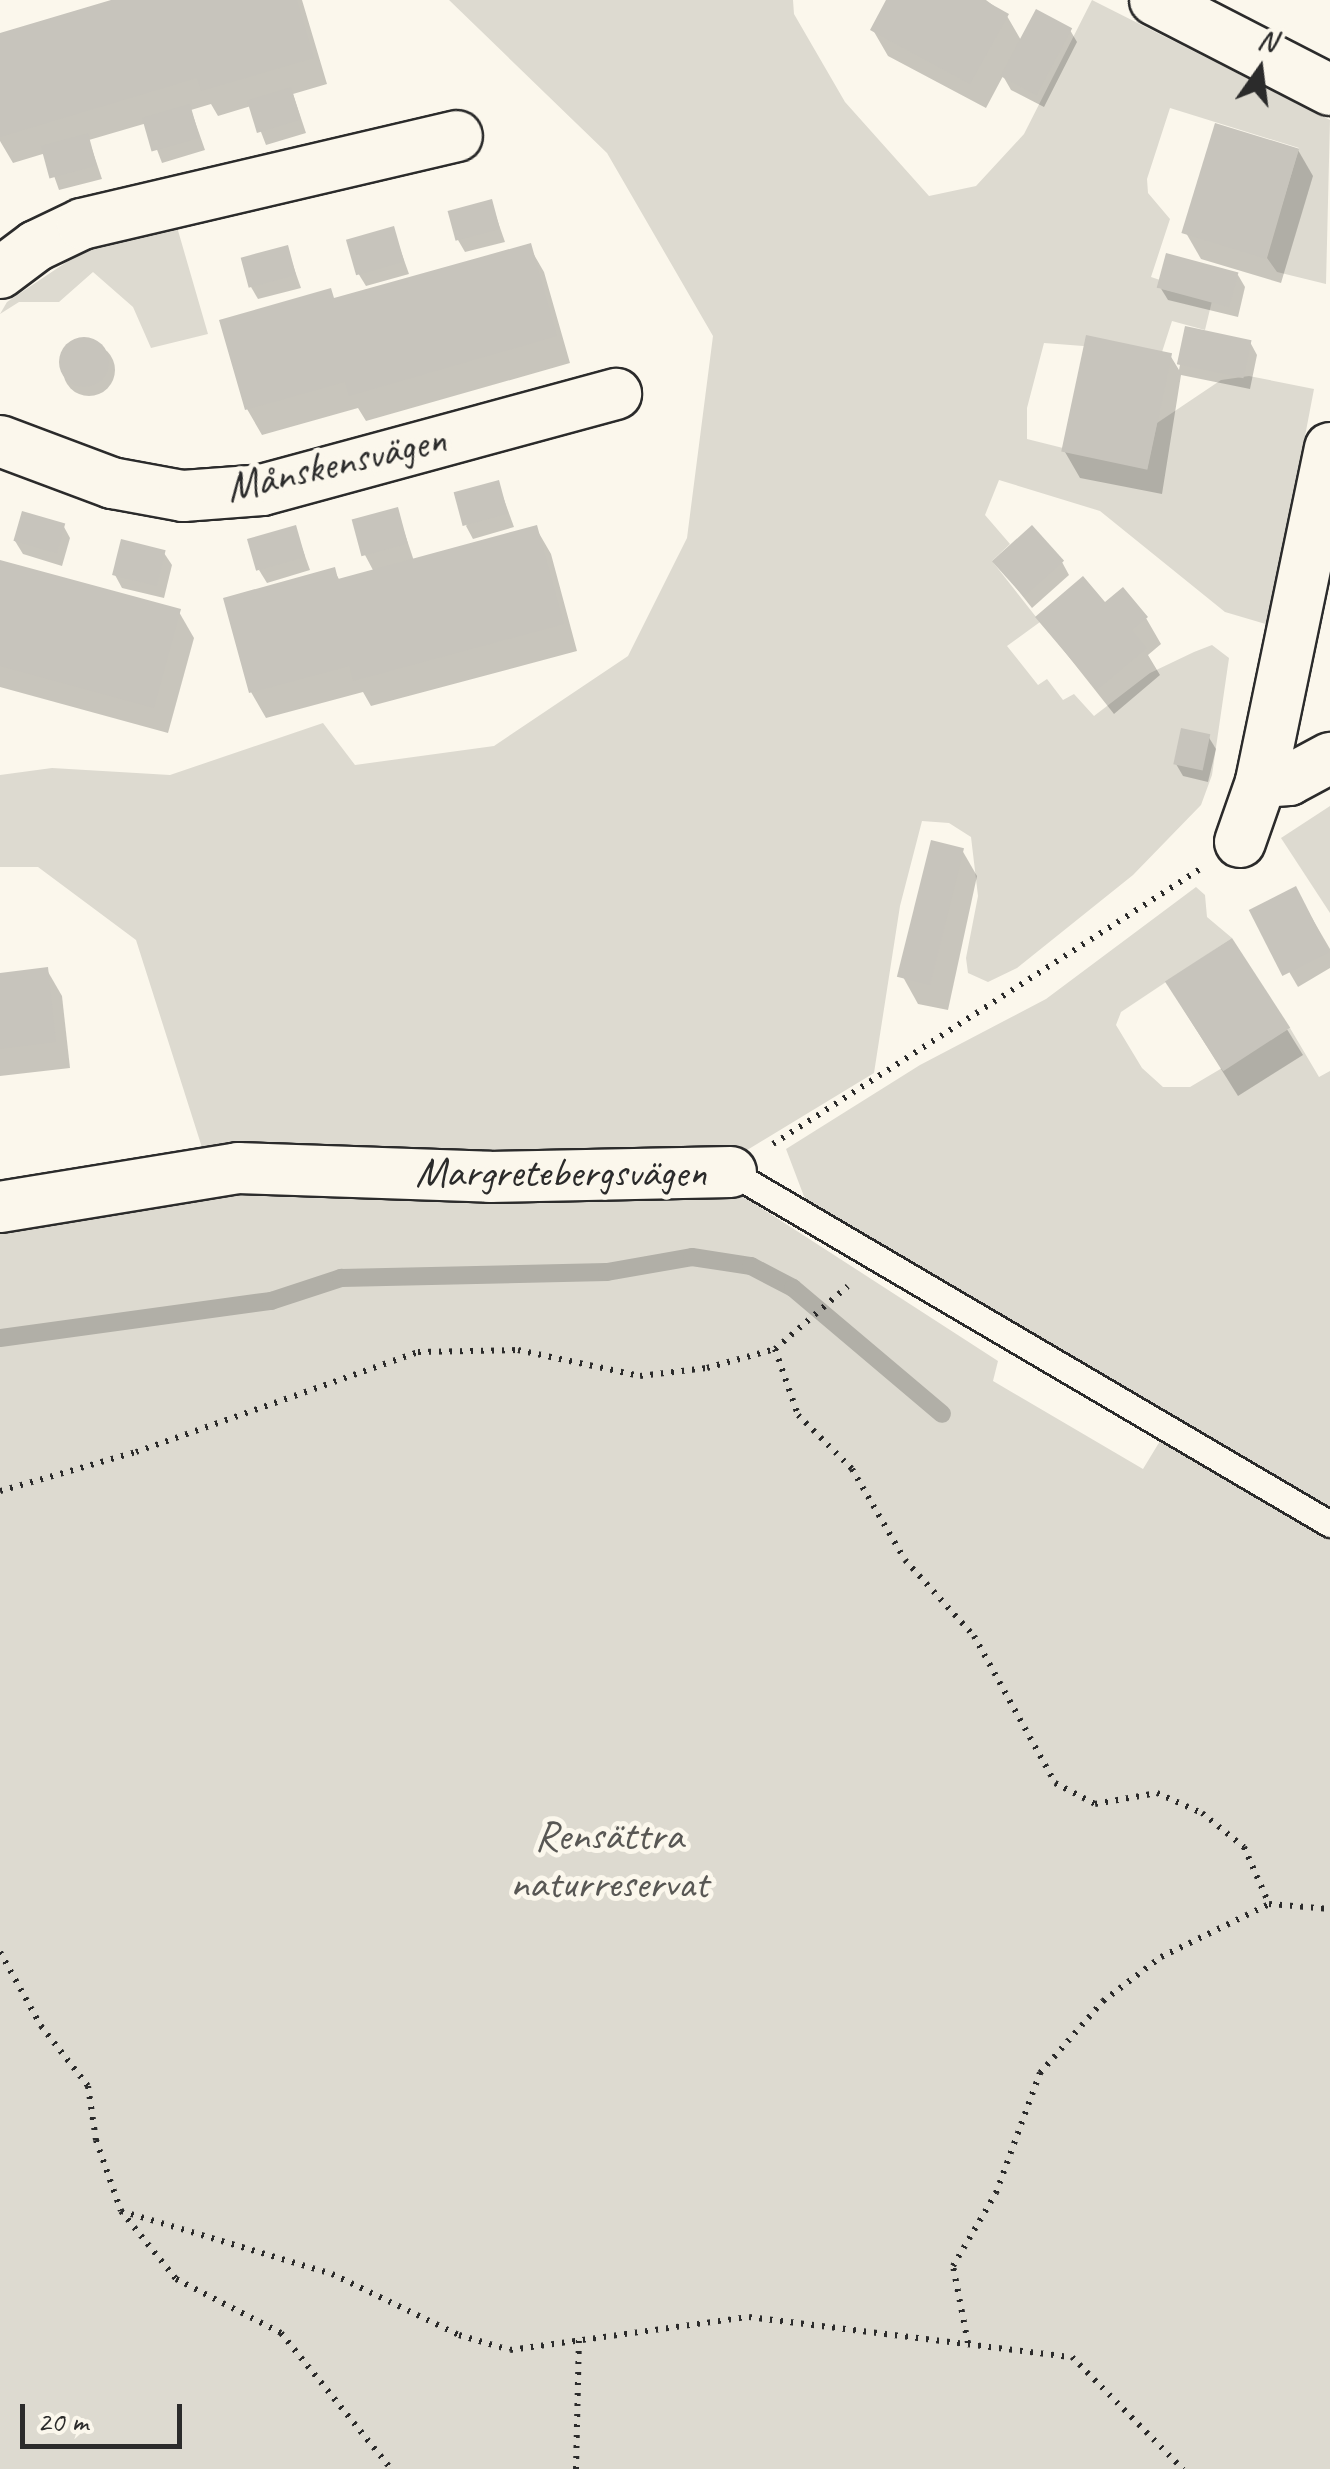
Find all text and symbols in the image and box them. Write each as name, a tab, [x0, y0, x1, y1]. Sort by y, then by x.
north arrow	[1210, 20, 1310, 120]
text: N	[1255, 21, 1280, 59]
street label: Månskensvägen	[221, 414, 451, 514]
street label: Margretebergsvägen	[416, 1148, 706, 1198]
park label: Rensättra naturreservat	[510, 1811, 708, 1910]
scale bar	[25, 2384, 188, 2446]
text: 20 m	[37, 2402, 88, 2440]

